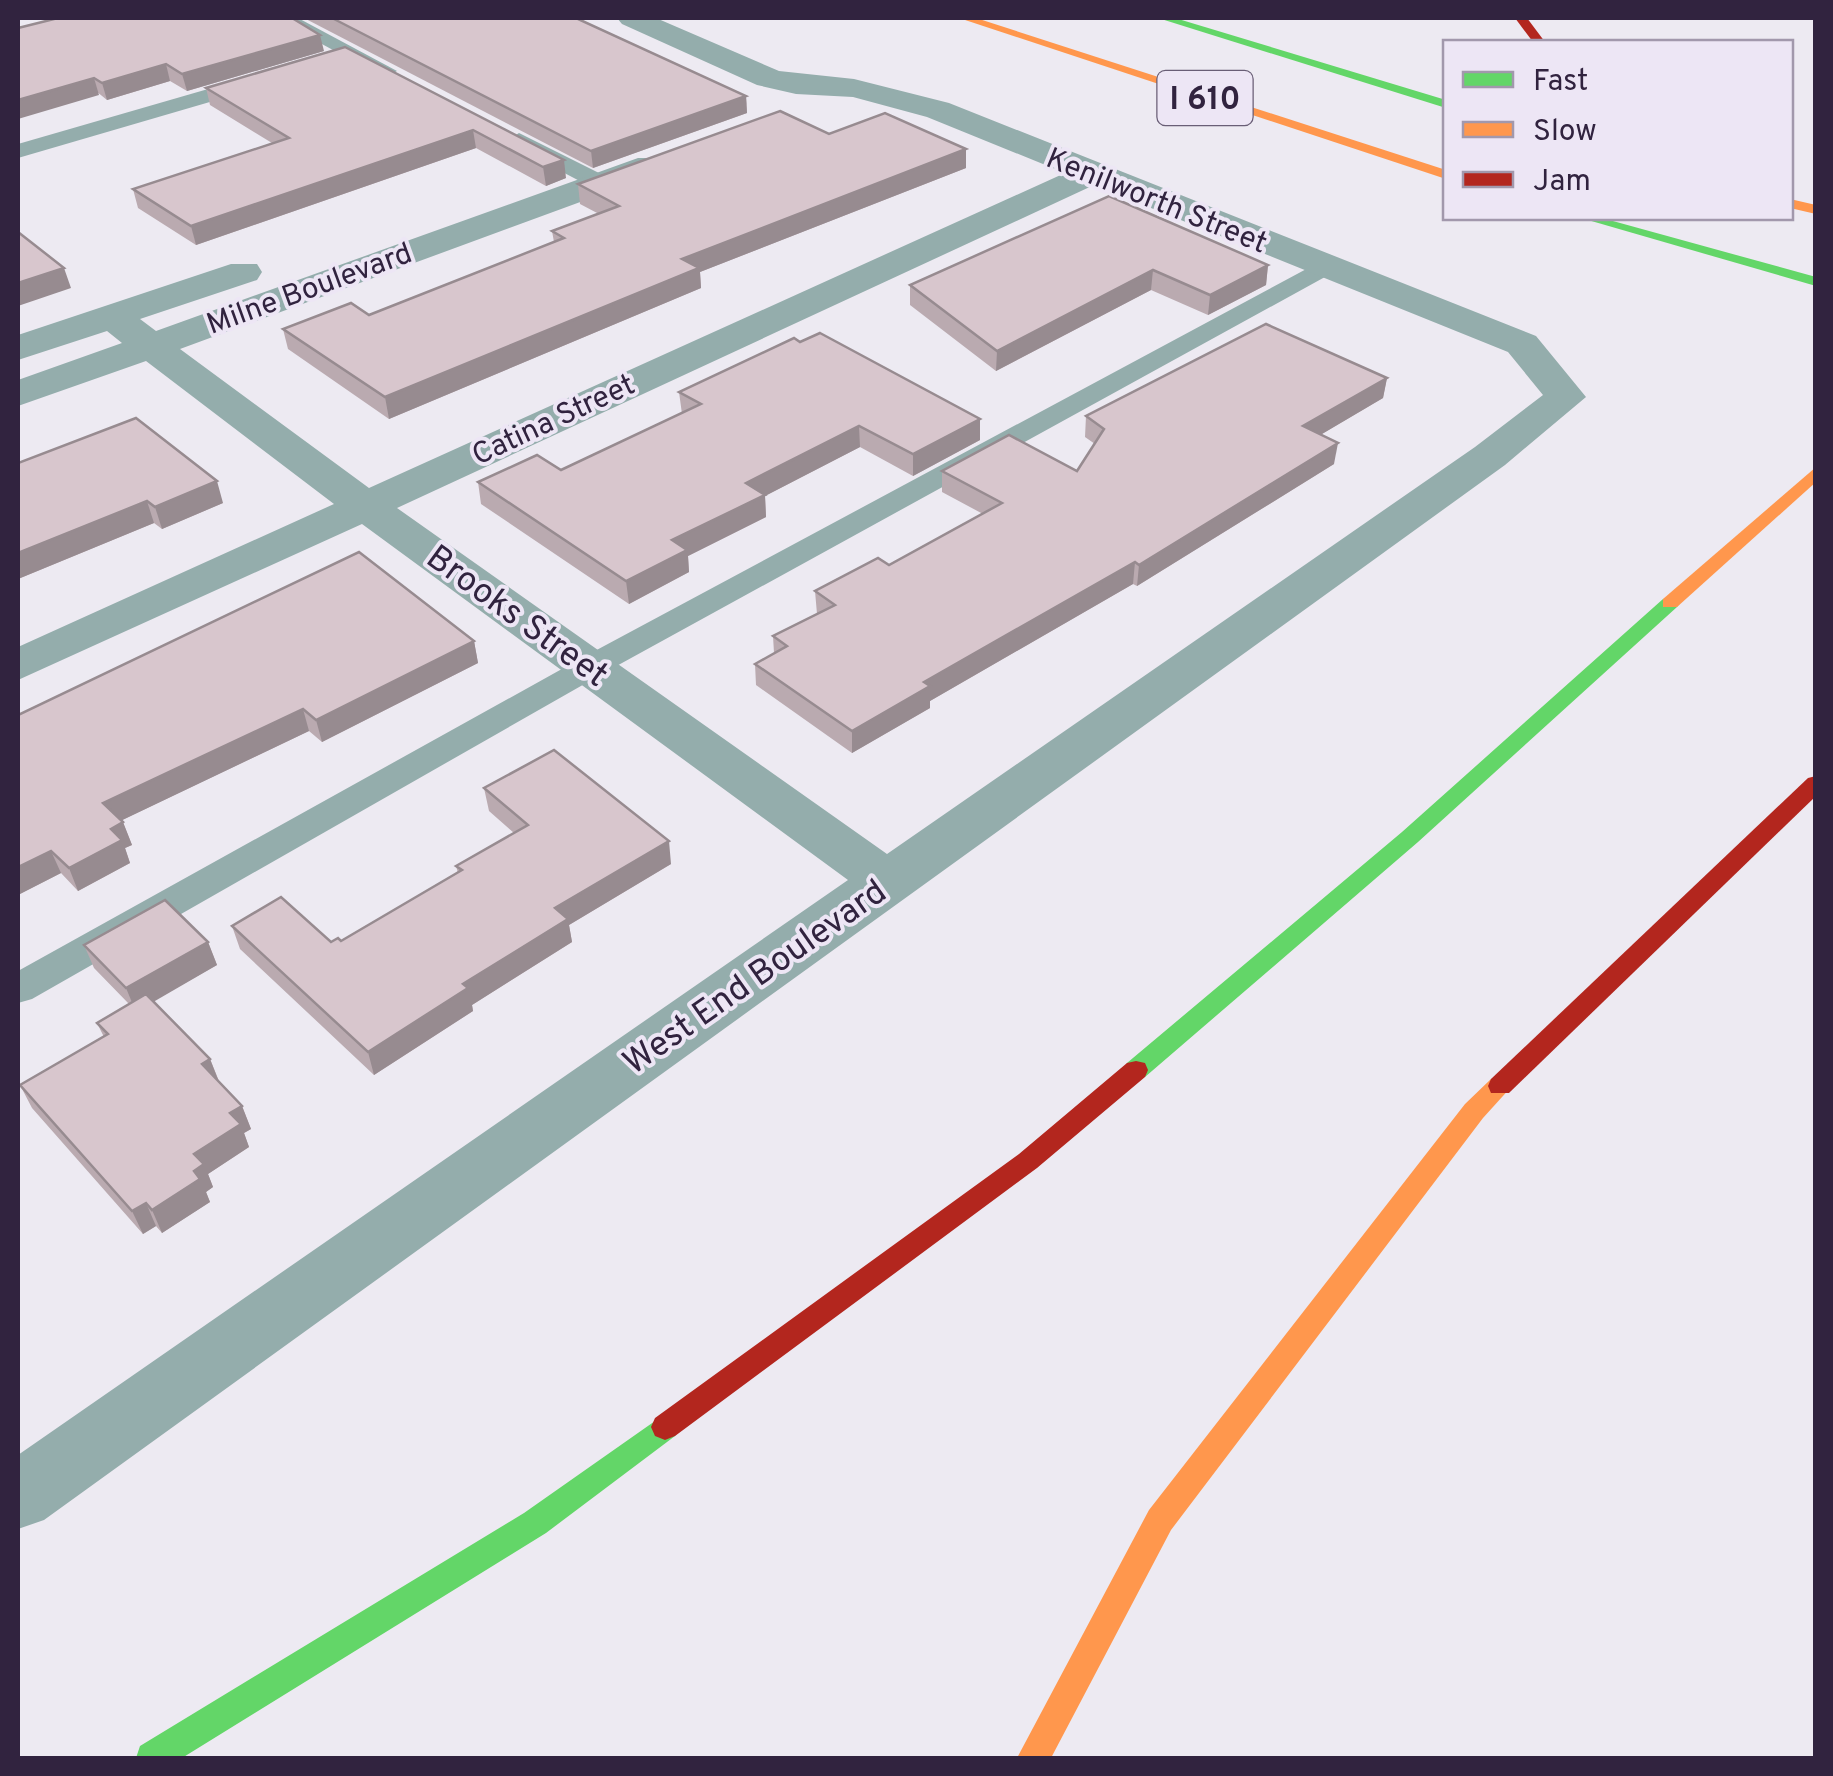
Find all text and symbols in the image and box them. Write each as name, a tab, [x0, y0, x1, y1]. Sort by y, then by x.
legend	[1443, 40, 1793, 220]
text: Fast	[1533, 64, 1588, 101]
road number: I 610	[1158, 71, 1252, 125]
text: Slow	[1533, 114, 1597, 151]
street label: Kenilworth Street	[1040, 141, 1272, 263]
text: Jam	[1533, 164, 1591, 201]
street label: Milne Boulevard	[202, 236, 418, 345]
street label: Catina Street	[467, 367, 641, 475]
street label: Brooks Street	[417, 537, 616, 698]
street label: West End Boulevard	[615, 871, 896, 1086]

